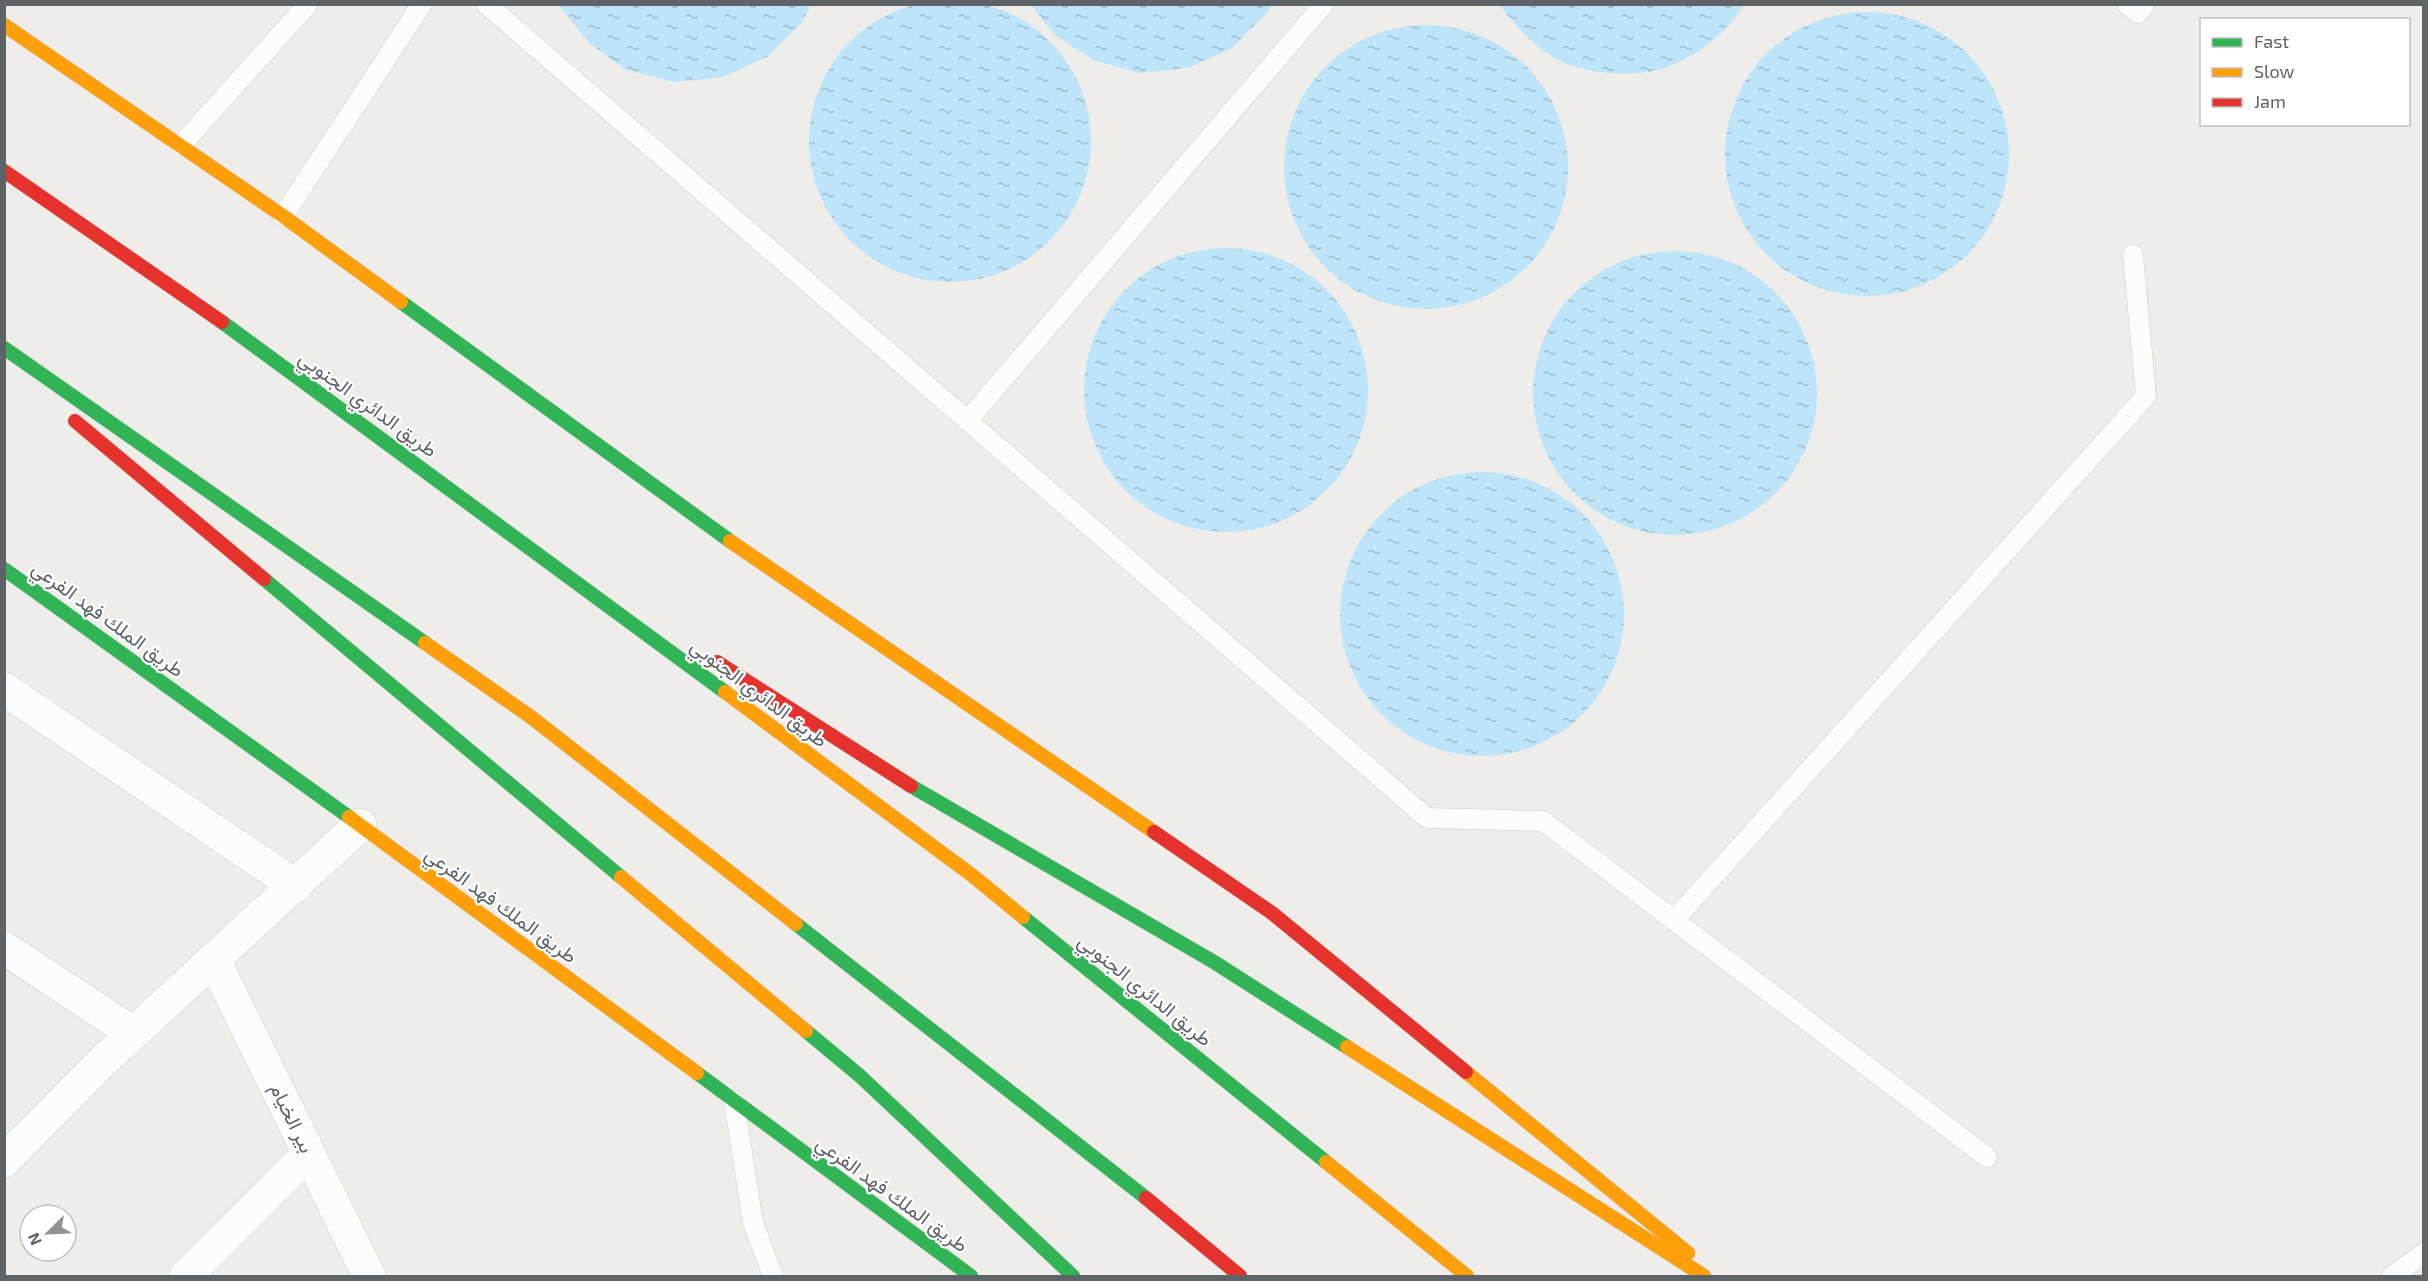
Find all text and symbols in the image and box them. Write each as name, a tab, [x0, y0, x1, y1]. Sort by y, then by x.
legend	[2200, 18, 2410, 126]
text: Fast	[2254, 30, 2289, 52]
text: Slow	[2254, 60, 2295, 82]
text: Jam	[2254, 90, 2286, 112]
street label: طريق الدائري الجنوبي	[291, 345, 443, 466]
street label: طريق الملك فهد الفرعي	[24, 555, 189, 686]
street label: طريق الدائري الجنوبي	[683, 633, 833, 756]
street label: طريق الملك فهد الفرعي	[417, 841, 582, 972]
street label: طريق الدائري الجنوبي	[1070, 928, 1217, 1055]
street label: بير الخيام	[264, 1079, 320, 1157]
street label: طريق الملك فهد الفرعي	[808, 1130, 973, 1261]
north arrow	[18, 1203, 78, 1263]
text: N	[23, 1230, 45, 1248]

